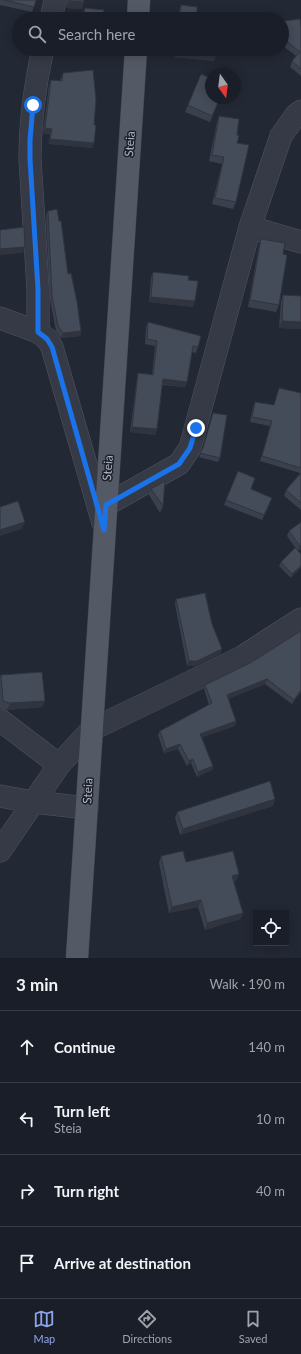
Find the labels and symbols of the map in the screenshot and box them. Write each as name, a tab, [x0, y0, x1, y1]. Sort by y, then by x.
north arrow	[205, 68, 241, 104]
route start	[24, 96, 42, 114]
street label: Steia	[121, 131, 138, 157]
route end	[187, 419, 205, 437]
street label: Steia	[99, 455, 116, 481]
street label: Steia	[79, 778, 96, 804]

